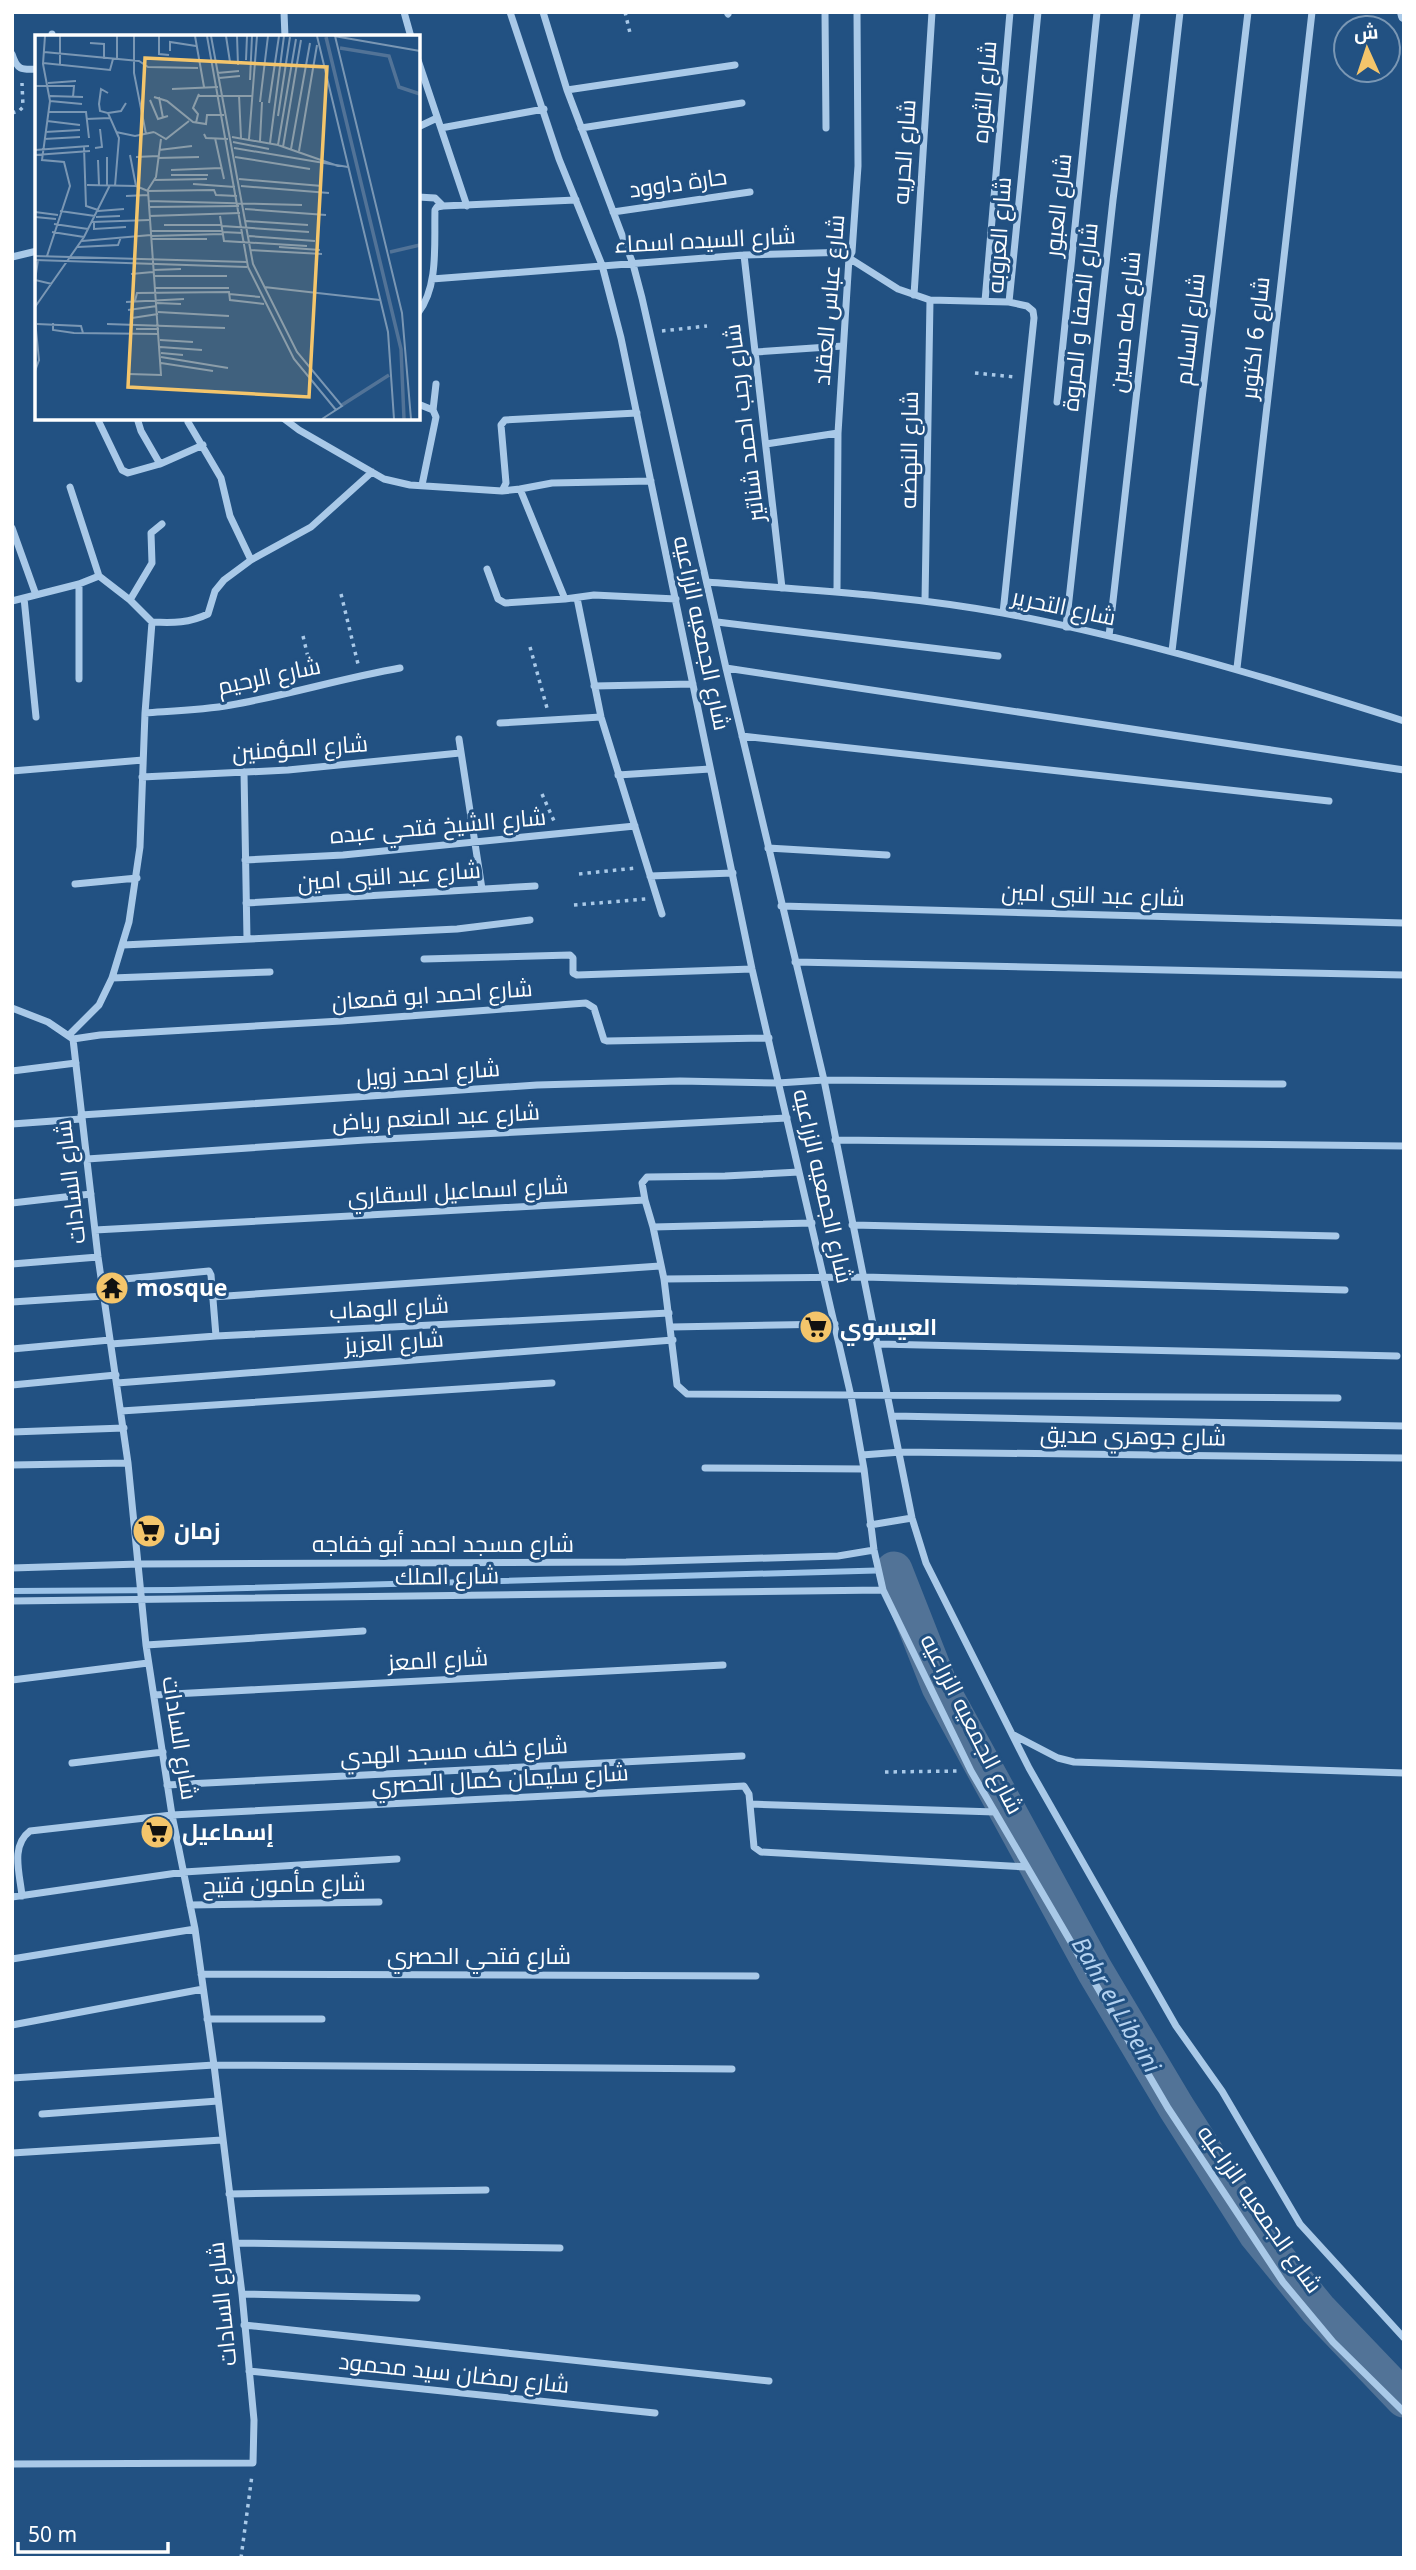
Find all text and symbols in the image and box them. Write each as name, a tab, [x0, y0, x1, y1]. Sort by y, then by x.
north arrow	[1332, 14, 1402, 84]
text: ش	[1353, 18, 1379, 46]
inset map	[35, 35, 420, 420]
street label: شارع الثوره	[963, 39, 1004, 144]
street label: شارع الحريه	[883, 98, 924, 206]
street label: شارع العبور	[1035, 152, 1079, 260]
street label: حارة داوود	[627, 159, 729, 205]
street label: شارع العروبه	[978, 176, 1019, 294]
street label: شارع عباس العقاد	[805, 213, 852, 387]
street label: شارع السيده اسماء	[614, 218, 796, 261]
street label: شارع الصفا و المروة	[1053, 221, 1106, 413]
street label: شارع طه حسين	[1101, 249, 1148, 394]
street label: شارع السلام	[1166, 271, 1213, 387]
street label: شارع 6 اكتوبر	[1231, 275, 1277, 403]
street label: شارع رجب احمد شناتير	[715, 322, 772, 526]
street label: شارع النهضه	[891, 391, 926, 509]
street label: شارع الجمعيه الزراعيه	[666, 532, 739, 733]
street label: شارع التحرير	[1007, 579, 1119, 634]
street label: شارع الرحيم	[214, 648, 324, 703]
street label: شارع المؤمنين	[231, 726, 369, 769]
street label: شارع الشيخ فتحي عبده	[328, 800, 548, 853]
street label: شارع عبد النبى امين	[296, 853, 482, 898]
street label: شارع عبد النبى امين	[1001, 875, 1185, 914]
street label: شارع احمد ابو قمعان	[330, 971, 533, 1018]
street label: شارع احمد زويل	[355, 1051, 501, 1094]
street label: شارع الجمعيه الزراعيه	[785, 1086, 862, 1286]
street label: شارع عبد المنعم رياض	[331, 1095, 541, 1138]
street label: شارع السادات	[46, 1118, 94, 1246]
street label: شارع اسماعيل السقاري	[347, 1168, 569, 1215]
temple icon: mosque	[93, 1269, 131, 1307]
place label: mosque	[136, 1271, 228, 1303]
street label: شارع الوهاب	[328, 1288, 450, 1327]
supermarket icon: العيسوي	[797, 1308, 835, 1346]
place label: العيسوي	[840, 1310, 937, 1346]
street label: شارع العزيز	[341, 1322, 445, 1362]
street label: شارع جوهري صديق	[1040, 1417, 1226, 1456]
supermarket icon: زمان	[130, 1512, 168, 1550]
place label: زمان	[174, 1514, 220, 1546]
street label: شارع مسجد احمد أبو خفاجه	[312, 1527, 574, 1560]
street label: شارع الملك	[395, 1558, 499, 1593]
street label: شارع الجمعيه الزراعيه	[913, 1628, 1032, 1820]
street label: شارع المعز	[385, 1640, 489, 1679]
street label: شارع السادات	[154, 1674, 207, 1802]
street label: شارع خلف مسجد الهدي	[339, 1728, 569, 1775]
street label: شارع سليمان كمال الحصري	[370, 1755, 630, 1804]
supermarket icon: إسماعيل	[138, 1813, 176, 1851]
place label: إسماعيل	[182, 1815, 274, 1847]
street label: شارع مأمون فتيح	[202, 1866, 366, 1901]
water label: Bahr el Libeini	[1065, 1930, 1170, 2079]
street label: شارع فتحي الحصري	[387, 1939, 571, 1974]
street label: شارع الجمعيه الزراعيه	[1190, 2118, 1331, 2299]
street label: شارع السادات	[199, 2240, 244, 2368]
street label: شارع رمضان سيد محمود	[337, 2344, 571, 2401]
scale bar	[18, 2510, 168, 2554]
text: 50 m	[28, 2520, 77, 2548]

